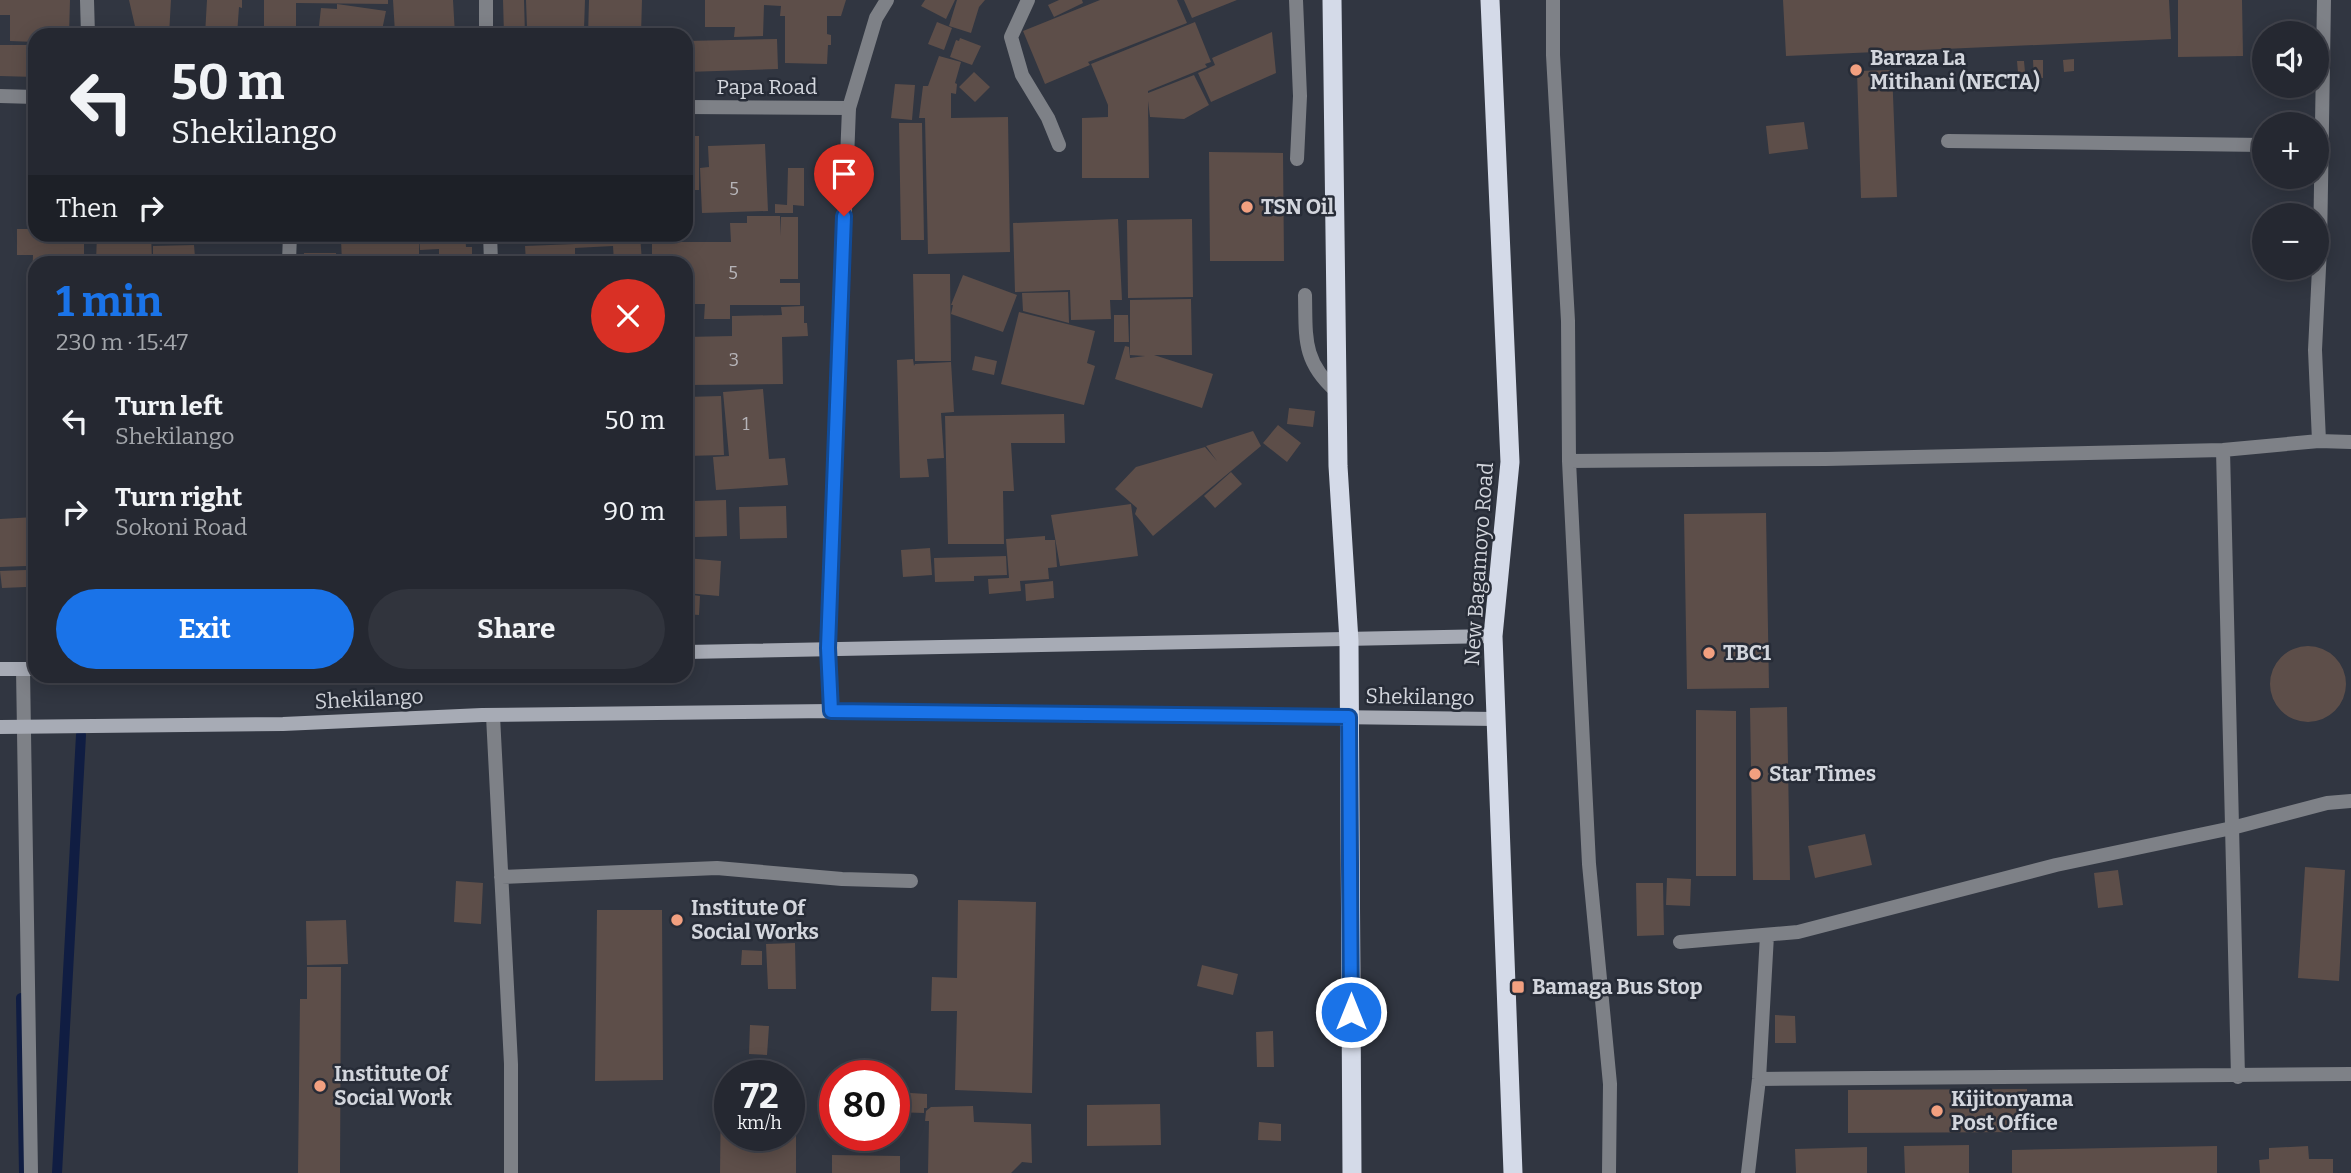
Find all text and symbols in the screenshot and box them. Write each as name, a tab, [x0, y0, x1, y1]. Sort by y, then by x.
map controls	[2252, 21, 2329, 280]
button: sound	[2252, 21, 2329, 98]
place label: Baraza La Mitihani (NECTA)	[1870, 45, 2040, 95]
text: 50 m	[171, 53, 284, 112]
icon: left	[56, 56, 147, 147]
marker: Baraza La Mitihani (NECTA)	[1848, 62, 1864, 78]
street label: Papa Road	[716, 74, 818, 100]
button: +	[2252, 112, 2329, 189]
text: Shekilango	[171, 113, 337, 151]
pin	[814, 144, 874, 216]
icon: arrive	[825, 155, 863, 193]
house number: 5	[729, 178, 739, 200]
icon: right	[132, 189, 170, 227]
text: Then	[56, 193, 118, 224]
place label: TSN Oil	[1261, 194, 1334, 220]
marker: TSN Oil	[1239, 199, 1255, 215]
button: −	[2252, 203, 2329, 280]
house number: 5	[728, 262, 738, 284]
text: 1 min	[56, 277, 162, 327]
button: close	[591, 279, 665, 353]
text: 230 m · 15:47	[56, 328, 188, 356]
house number: 3	[729, 349, 739, 371]
text: Turn left	[115, 391, 223, 422]
icon: left	[56, 402, 94, 440]
text: 50 m	[604, 405, 665, 436]
house number: 1	[742, 413, 750, 435]
text: Shekilango	[115, 422, 234, 450]
street label: New Bagamoyo Road	[1459, 461, 1499, 667]
text: Turn right	[115, 482, 242, 513]
icon: right	[56, 493, 94, 531]
text: 90 m	[603, 496, 665, 527]
text: Sokoni Road	[115, 513, 247, 541]
button: Exit	[56, 589, 354, 669]
button: Share	[368, 589, 665, 669]
place label: TBC1	[1723, 640, 1771, 666]
marker: TBC1	[1701, 645, 1717, 661]
street label: Shekilango	[314, 683, 424, 715]
street label: Shekilango	[1365, 683, 1475, 711]
place label: Star Times	[1769, 761, 1876, 787]
marker: Star Times	[1747, 766, 1763, 782]
place label: Institute Of Social Works	[691, 895, 819, 945]
marker: Institute Of Social Works	[669, 912, 685, 928]
place label: Bamaga Bus Stop	[1532, 974, 1703, 1000]
position arrow	[1314, 975, 1388, 1049]
marker: Bamaga Bus Stop	[1510, 979, 1526, 995]
speed limit sign: 80	[819, 1060, 910, 1151]
place label: Institute Of Social Work	[334, 1061, 452, 1111]
text: 72	[740, 1075, 779, 1117]
marker: Institute Of Social Work	[312, 1078, 328, 1094]
place label: Kijitonyama Post Office	[1951, 1086, 2074, 1136]
marker: Kijitonyama Post Office	[1929, 1103, 1945, 1119]
text: km/h	[737, 1112, 782, 1134]

